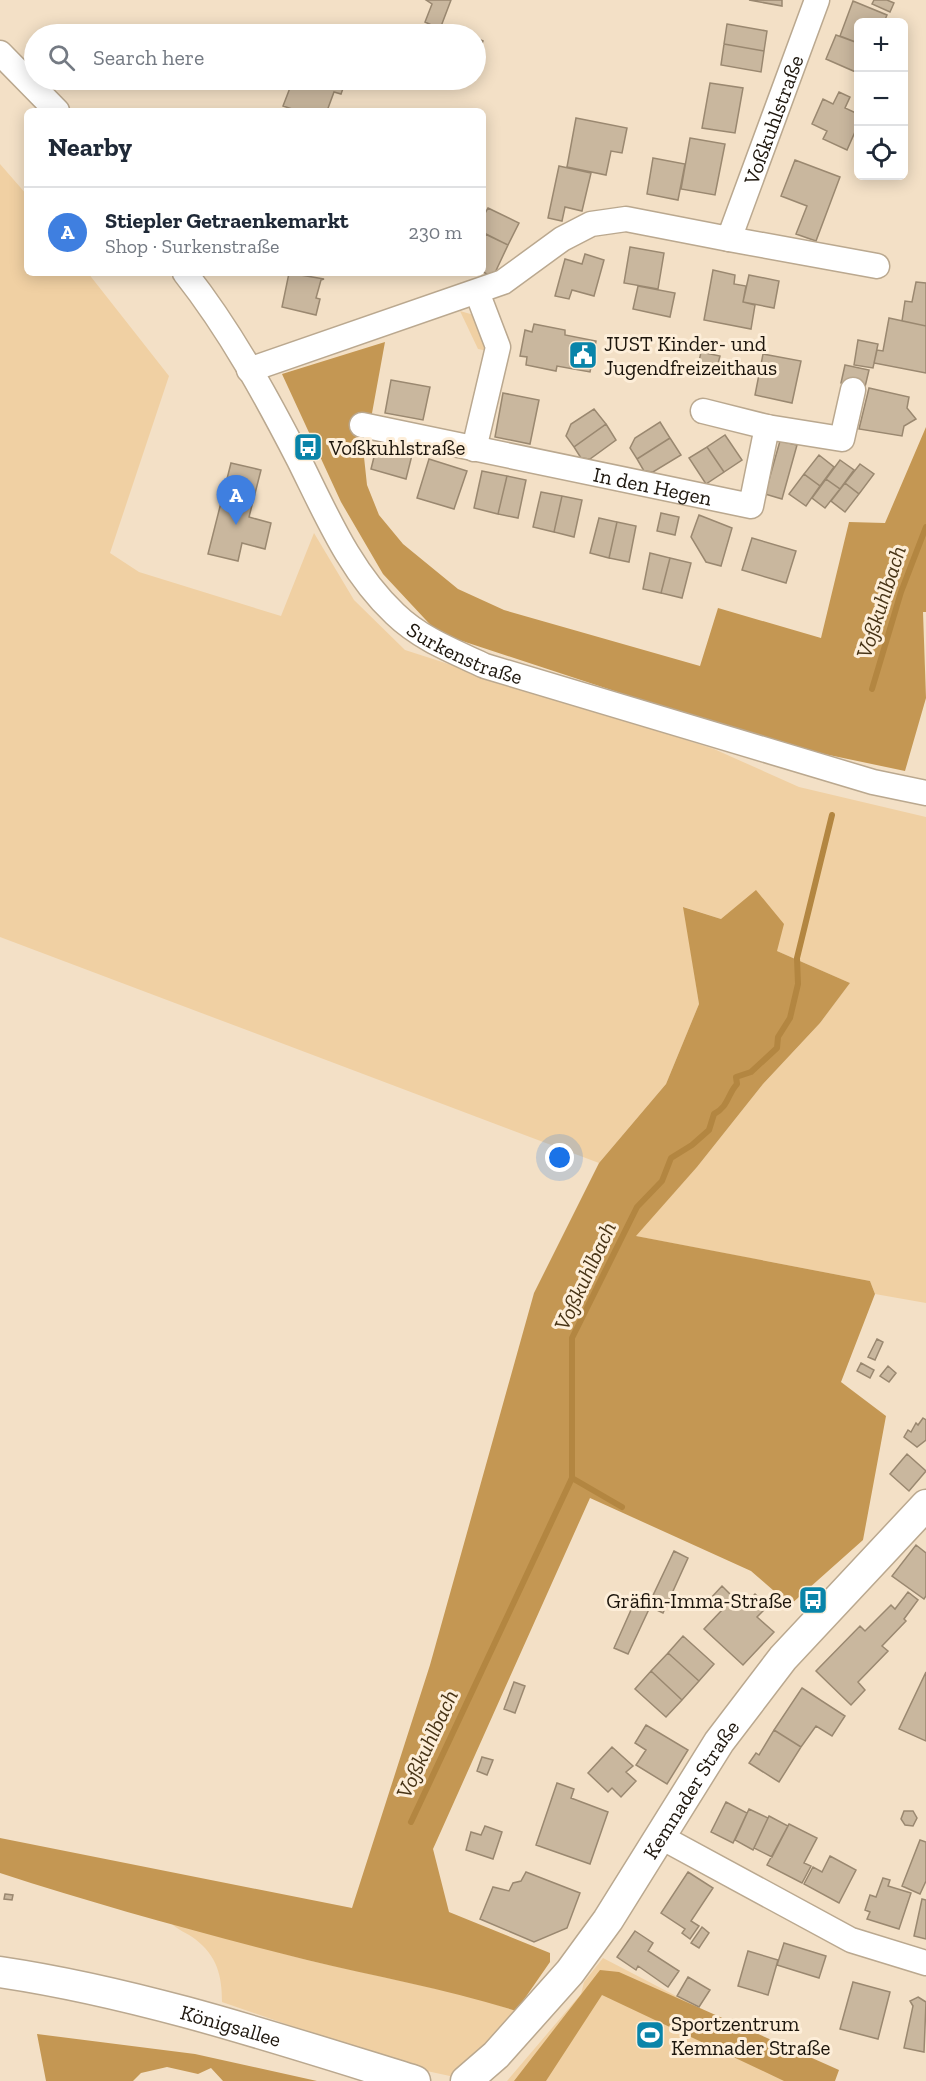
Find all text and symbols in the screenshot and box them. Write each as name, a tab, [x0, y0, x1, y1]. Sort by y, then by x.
map controls	[854, 18, 908, 180]
button: +	[854, 18, 908, 72]
search box	[24, 24, 486, 90]
icon: search	[45, 41, 78, 74]
text: Search here	[93, 44, 204, 71]
street label: Voßkuhlstraße	[737, 51, 808, 189]
button: −	[854, 72, 908, 126]
button: locate	[854, 126, 908, 180]
text: Nearby	[48, 131, 132, 163]
text: Stiepler Getraenkemarkt	[105, 207, 349, 234]
text: A	[61, 220, 74, 244]
text: 230 m	[409, 220, 462, 244]
text: Shop · Surkenstraße	[105, 234, 279, 258]
place label: JUST Kinder- und Jugendfreizeithaus	[604, 331, 777, 380]
public building icon: JUST Kinder- und Jugendfreizeithaus	[567, 339, 599, 371]
bus stop icon: Voßkuhlstraße	[292, 431, 324, 463]
place label: Voßkuhlstraße	[328, 435, 465, 460]
street label: In den Hegen	[591, 461, 714, 510]
pin: A	[216, 476, 256, 525]
water label: Voßkuhlbach	[850, 542, 912, 662]
street label: Surkenstraße	[403, 616, 526, 689]
your location	[545, 1143, 574, 1172]
water label: Voßkuhlbach	[548, 1217, 622, 1335]
bus stop icon: Gräfin-Imma-Straße	[797, 1584, 829, 1616]
place label: Gräfin-Imma-Straße	[606, 1588, 792, 1613]
water label: Voßkuhlbach	[390, 1685, 464, 1803]
street label: Kemnader Straße	[637, 1715, 744, 1863]
street label: Königsallee	[178, 1999, 284, 2051]
place label: Sportzentrum Kemnader Straße	[671, 2011, 831, 2060]
sports icon: Sportzentrum Kemnader Straße	[634, 2019, 666, 2051]

